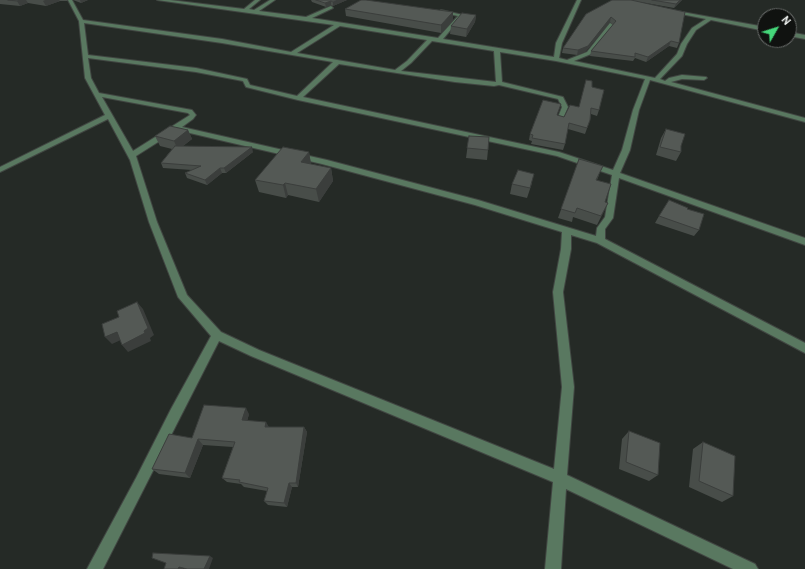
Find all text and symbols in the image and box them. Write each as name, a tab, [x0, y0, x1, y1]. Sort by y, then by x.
north arrow	[757, 8, 797, 48]
text: N	[778, 14, 793, 29]

